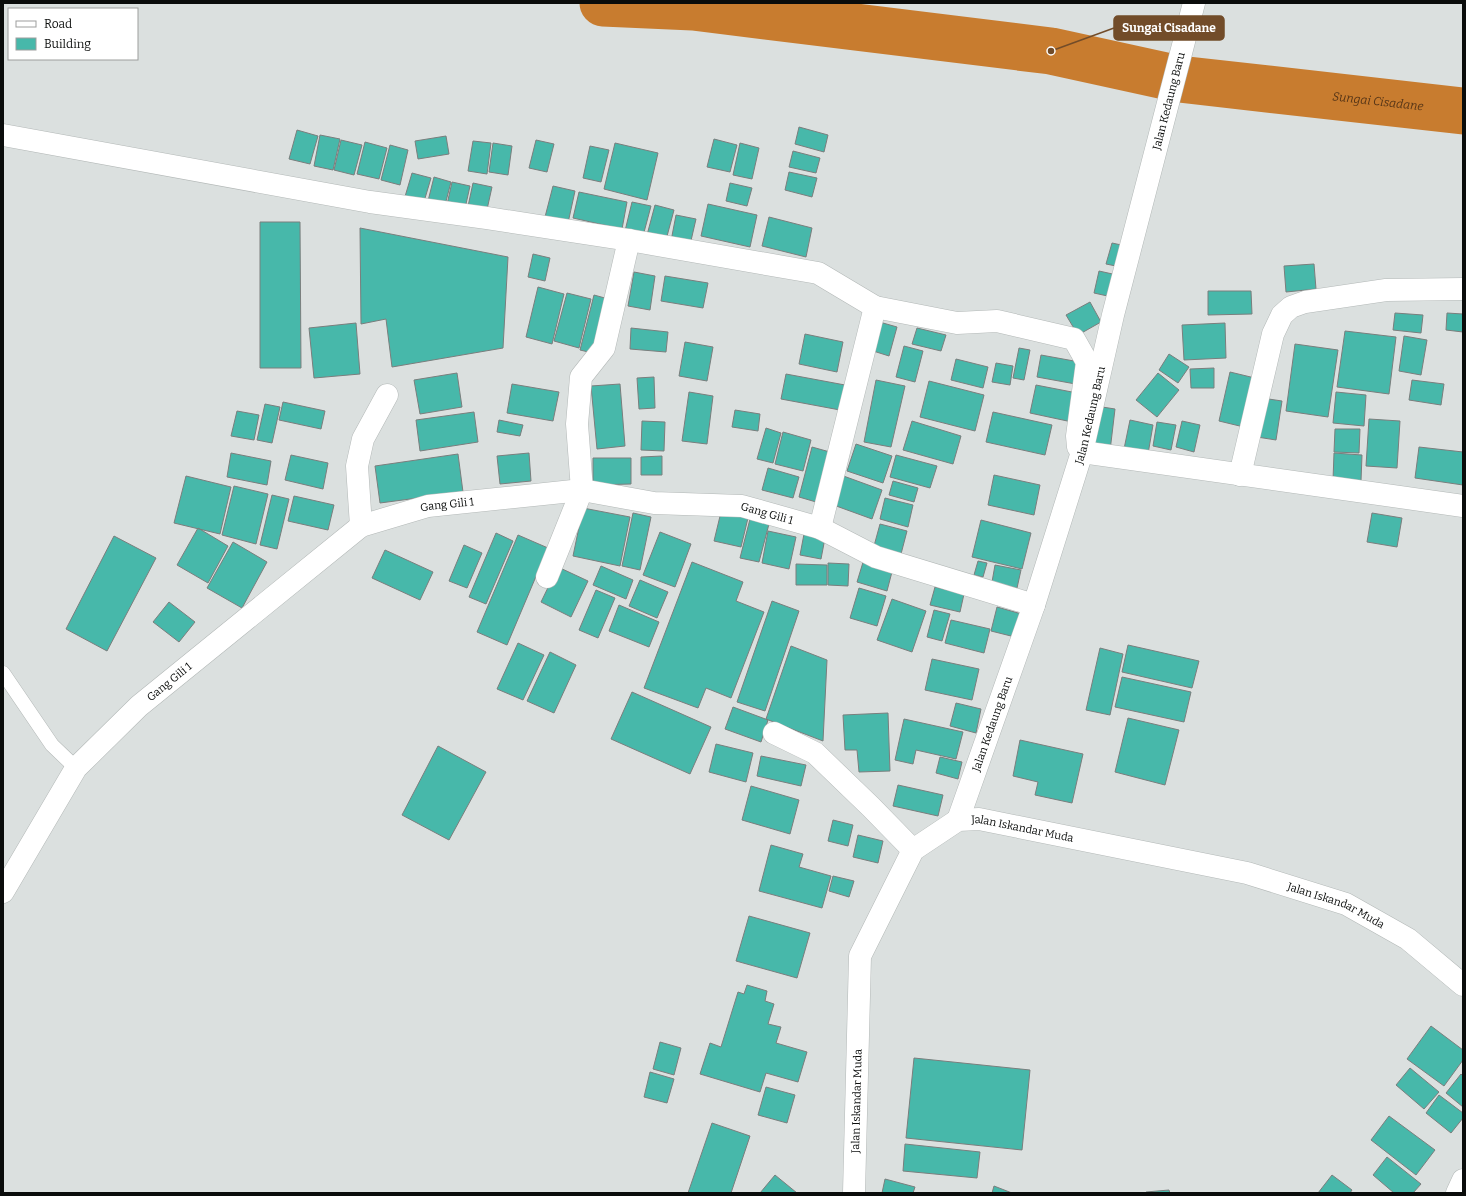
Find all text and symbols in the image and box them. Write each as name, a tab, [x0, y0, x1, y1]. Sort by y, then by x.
legend	[8, 8, 138, 60]
callout: Sungai Cisadane	[1114, 16, 1224, 40]
text: Road	[44, 17, 72, 31]
text: Sungai Cisadane	[1122, 21, 1216, 35]
text: Building	[44, 37, 91, 51]
street label: Jalan Kedaung Baru	[1150, 51, 1188, 152]
water label: Sungai Cisadane	[1332, 89, 1424, 114]
street label: Jalan Kedaung Baru	[1072, 365, 1108, 467]
street label: Gang Gili 1	[419, 495, 475, 515]
street label: Gang Gili 1	[739, 500, 795, 527]
street label: Gang Gili 1	[144, 660, 195, 704]
street label: Jalan Kedaung Baru	[969, 674, 1015, 774]
street label: Jalan Iskandar Muda	[970, 813, 1075, 845]
street label: Jalan Iskandar Muda	[1285, 880, 1387, 931]
street label: Jalan Iskandar Muda	[849, 1049, 865, 1154]

